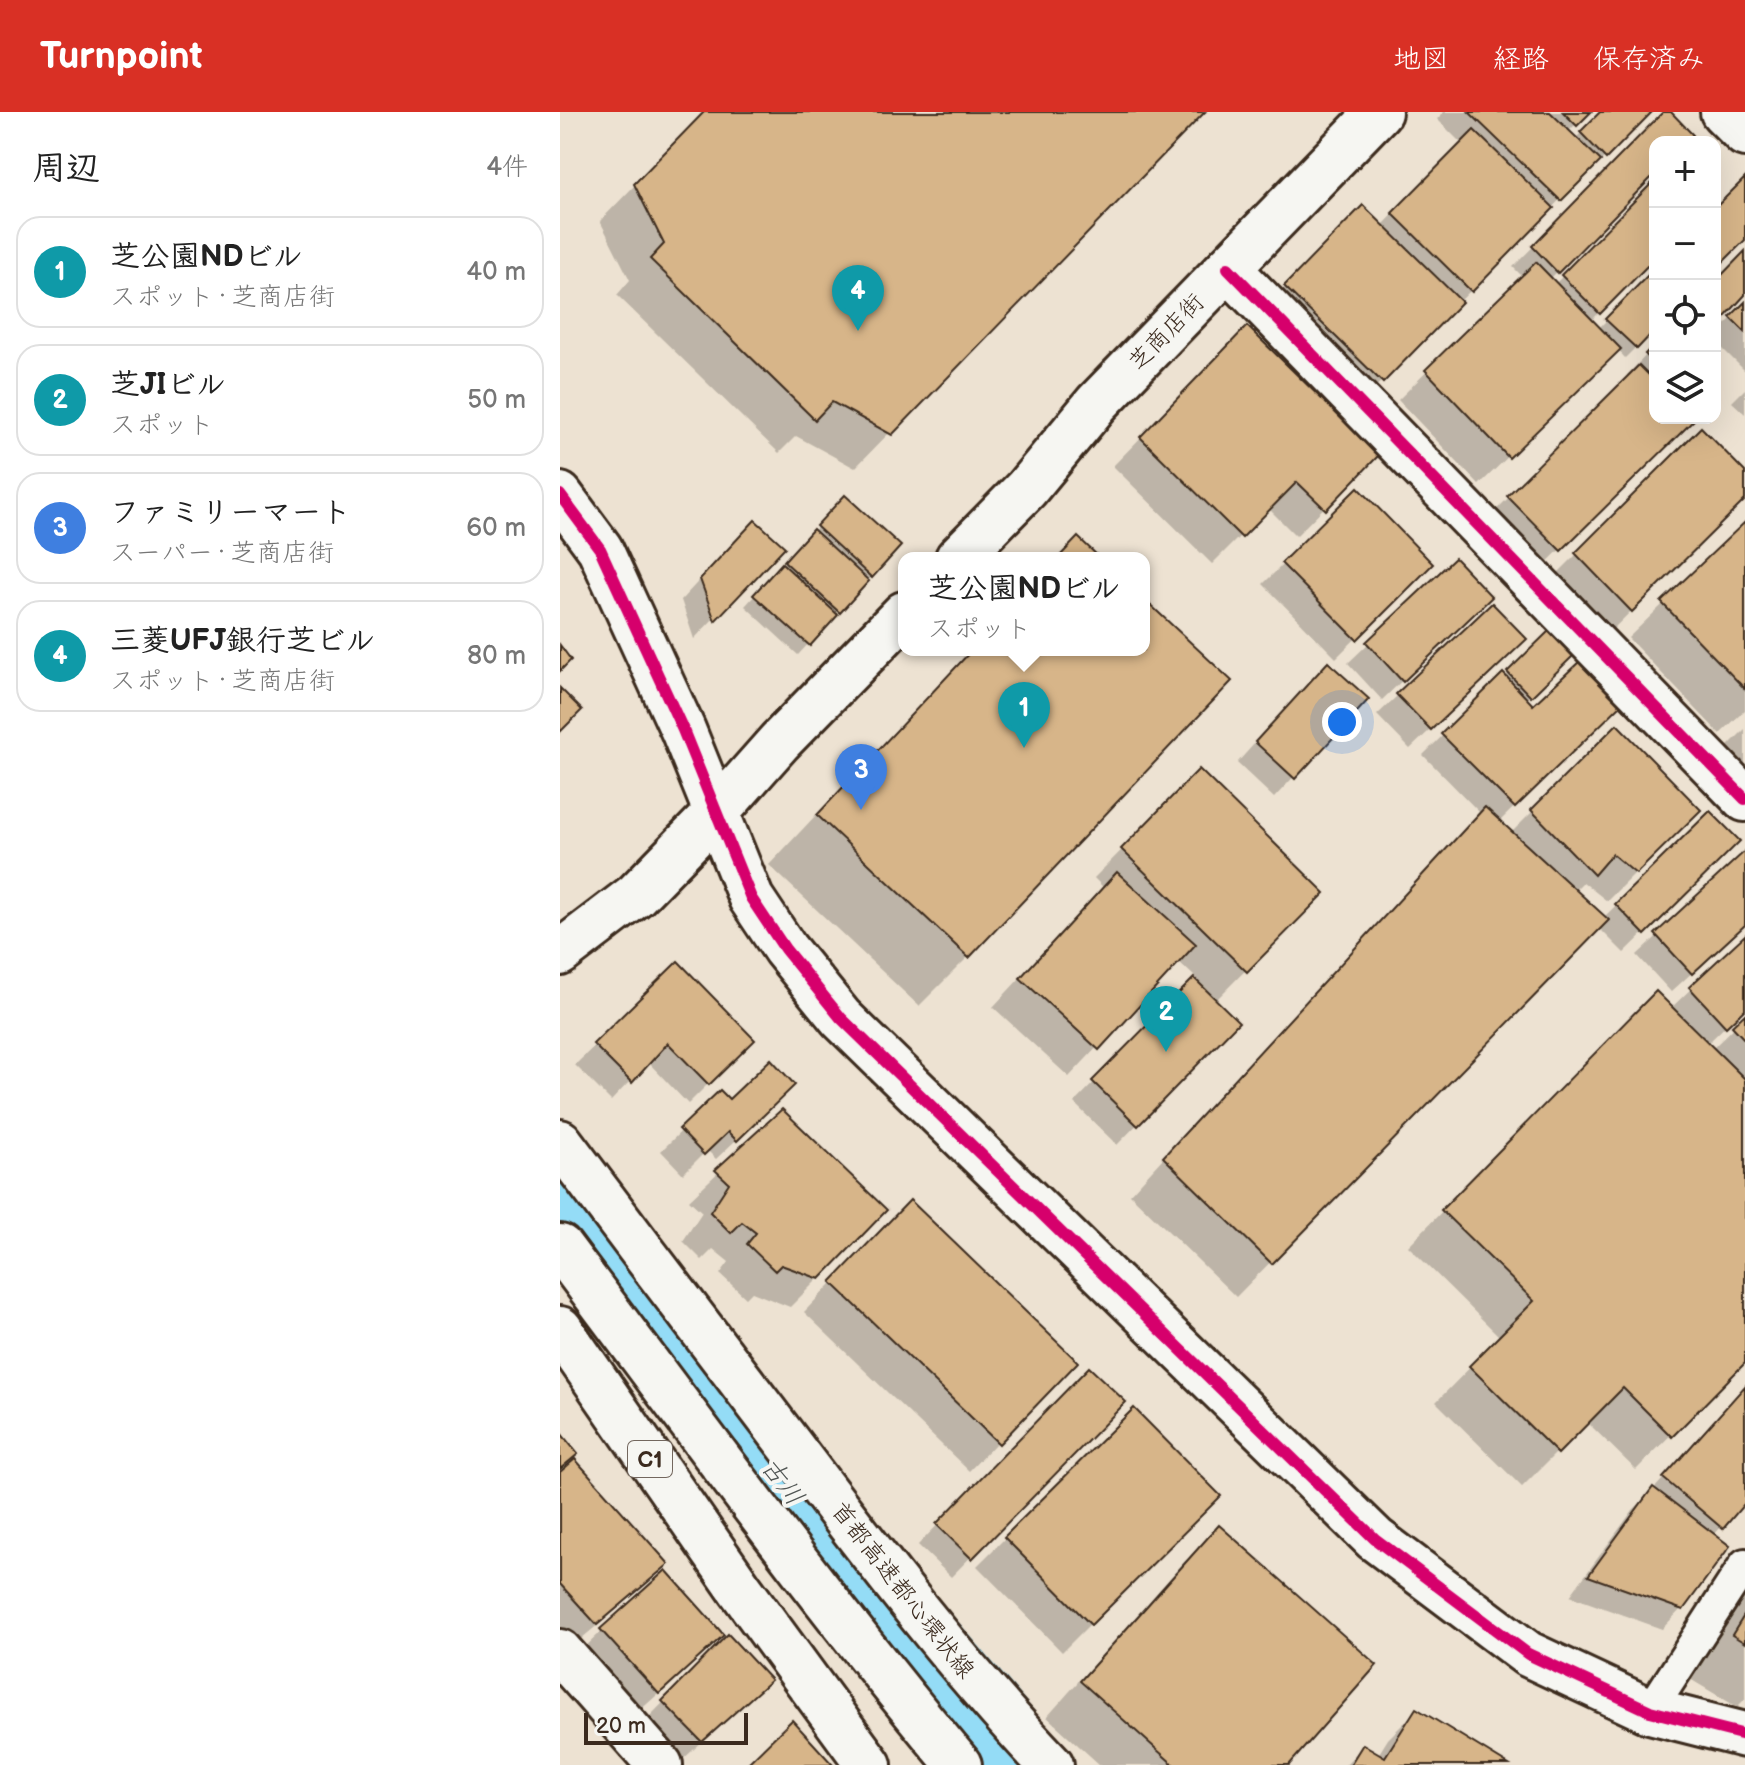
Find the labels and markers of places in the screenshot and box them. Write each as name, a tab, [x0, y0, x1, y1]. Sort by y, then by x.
pin: 4	[832, 265, 884, 331]
pin: 1	[998, 682, 1050, 748]
pin: 3	[835, 744, 887, 810]
pin: 2	[1140, 986, 1192, 1052]

